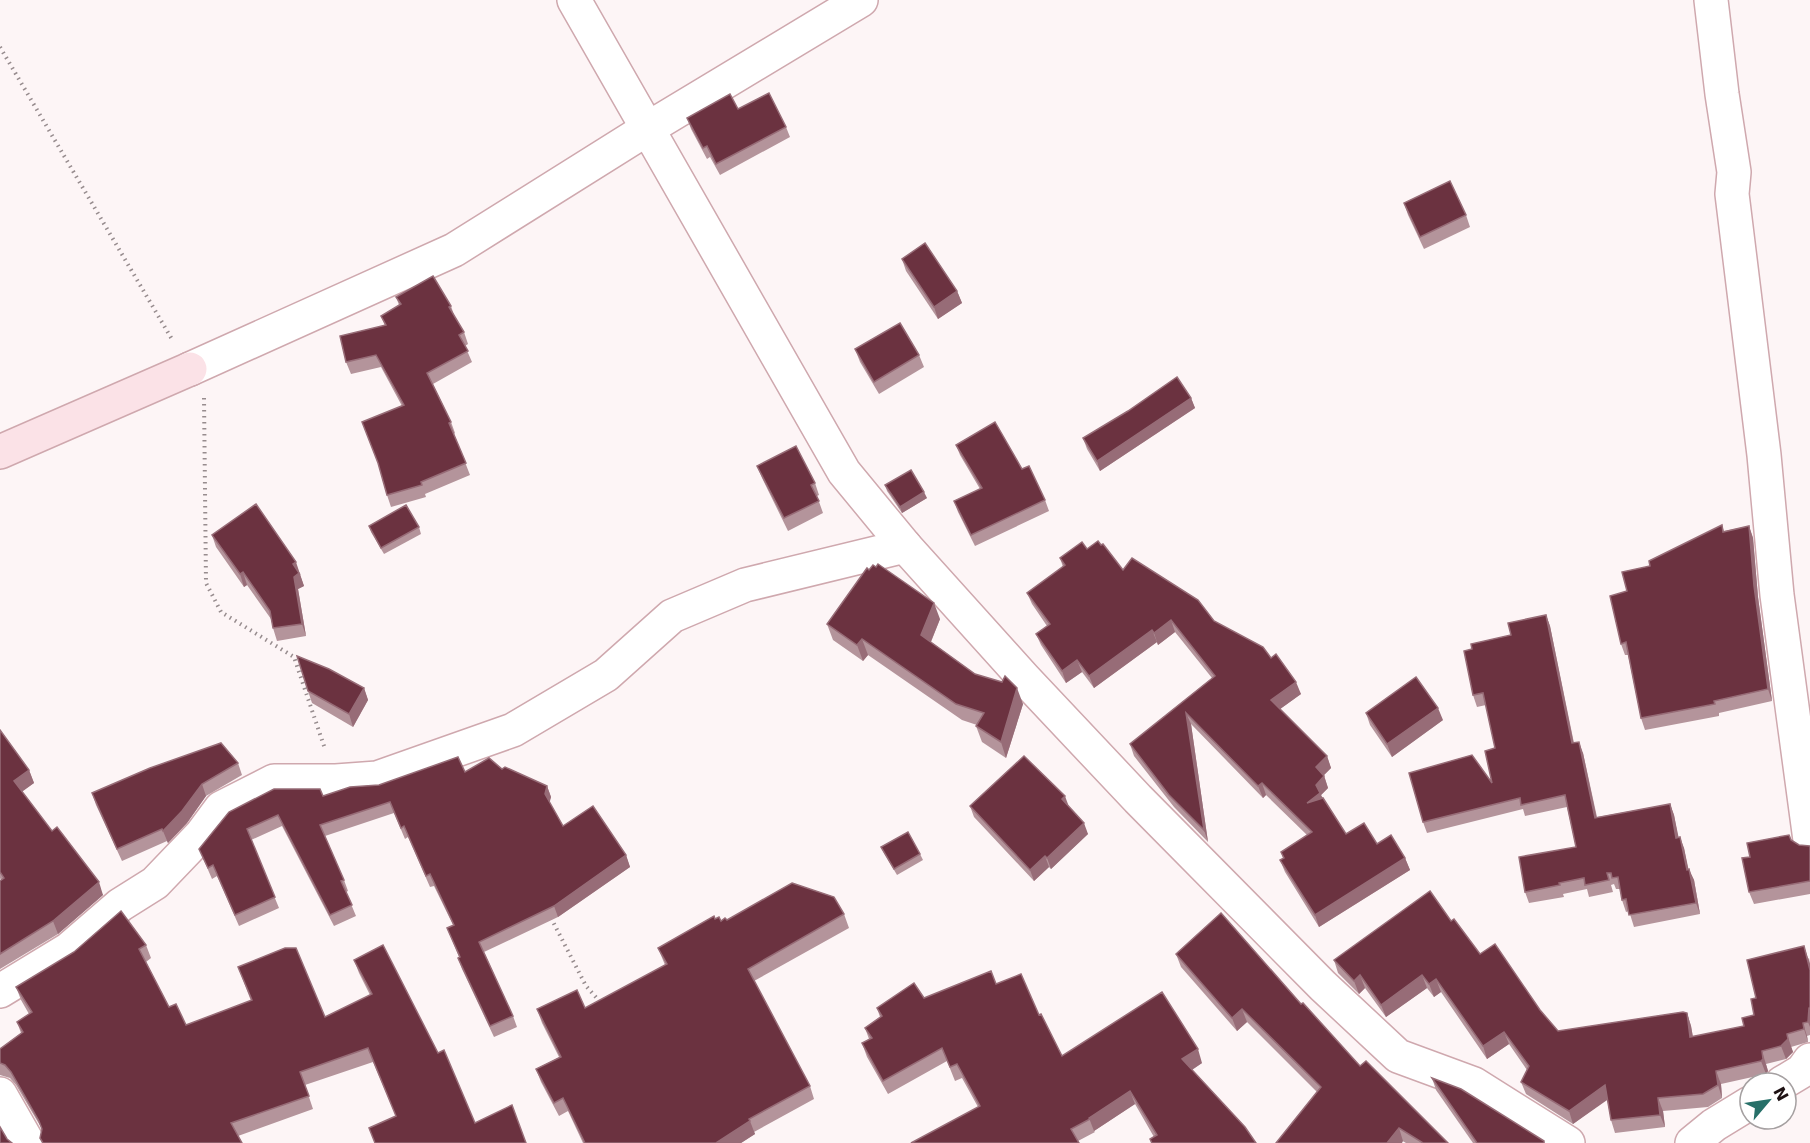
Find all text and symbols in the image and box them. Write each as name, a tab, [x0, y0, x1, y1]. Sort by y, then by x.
north arrow	[1738, 1071, 1798, 1131]
text: N	[1769, 1084, 1792, 1104]

